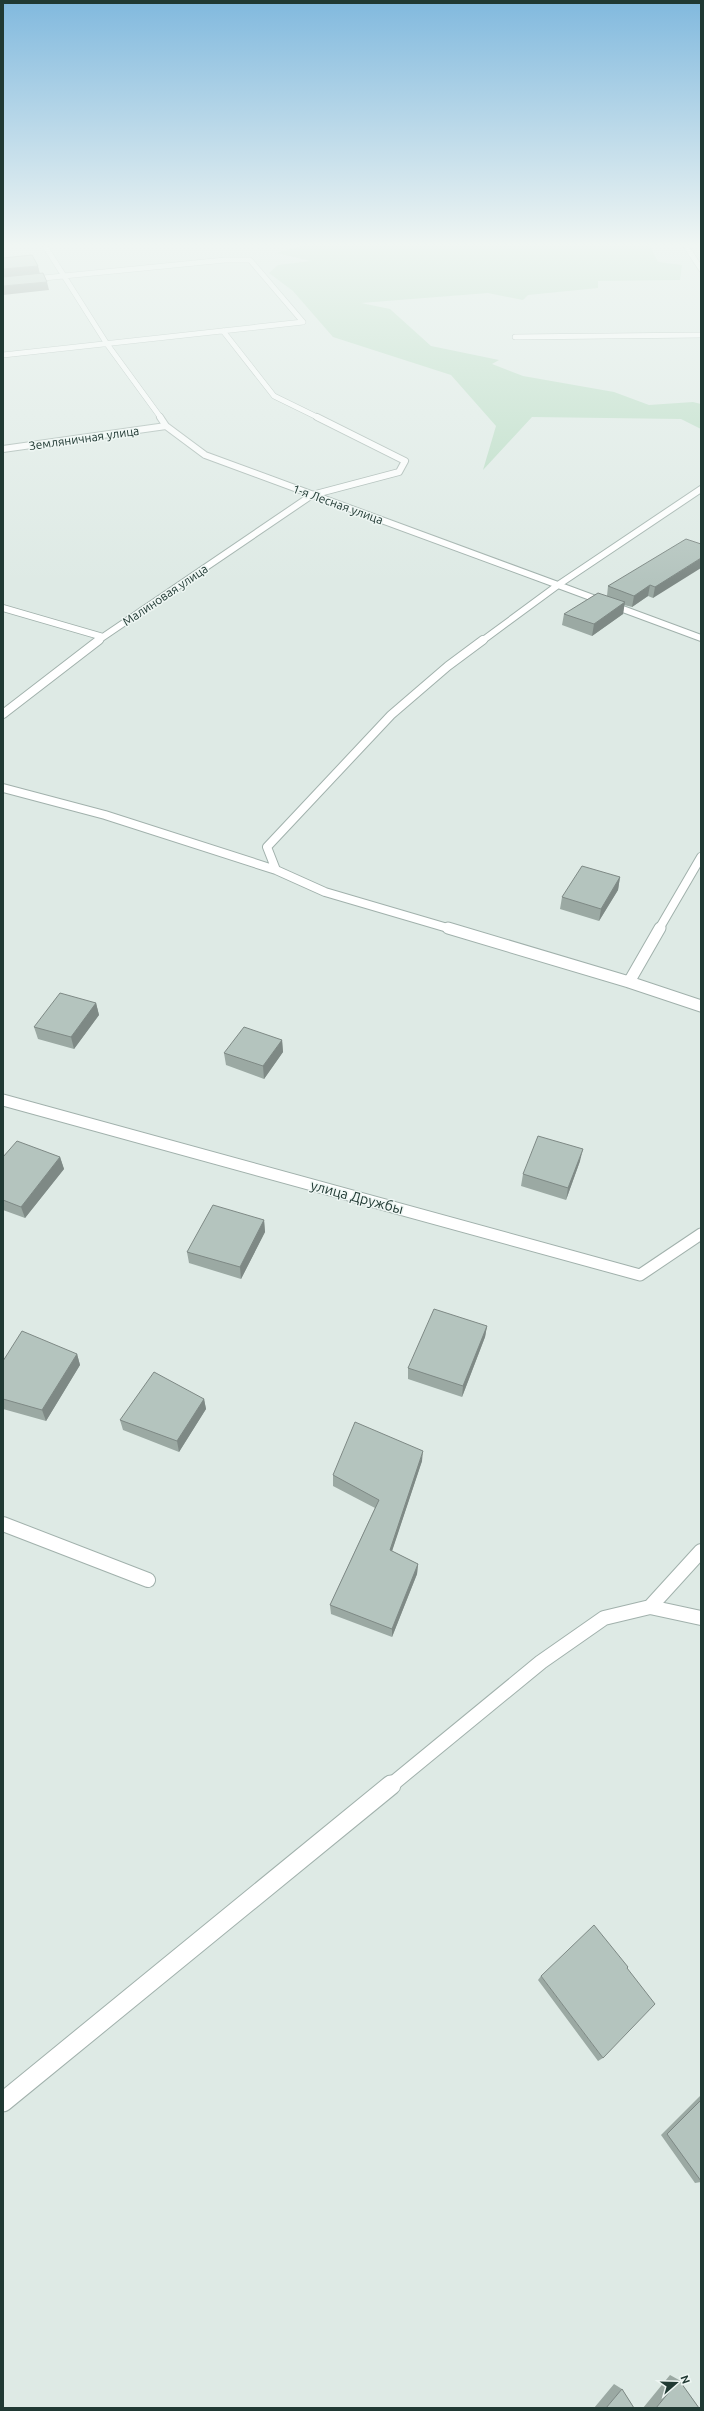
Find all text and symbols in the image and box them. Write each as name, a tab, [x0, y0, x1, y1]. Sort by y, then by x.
street label: Земляничная улица	[28, 424, 140, 452]
street label: 1-я Лесная улица	[291, 482, 385, 526]
street label: Малиновая улица	[120, 562, 210, 628]
street label: улица Дружбы	[309, 1177, 405, 1217]
north arrow	[656, 2363, 696, 2403]
text: N	[678, 2374, 692, 2385]

